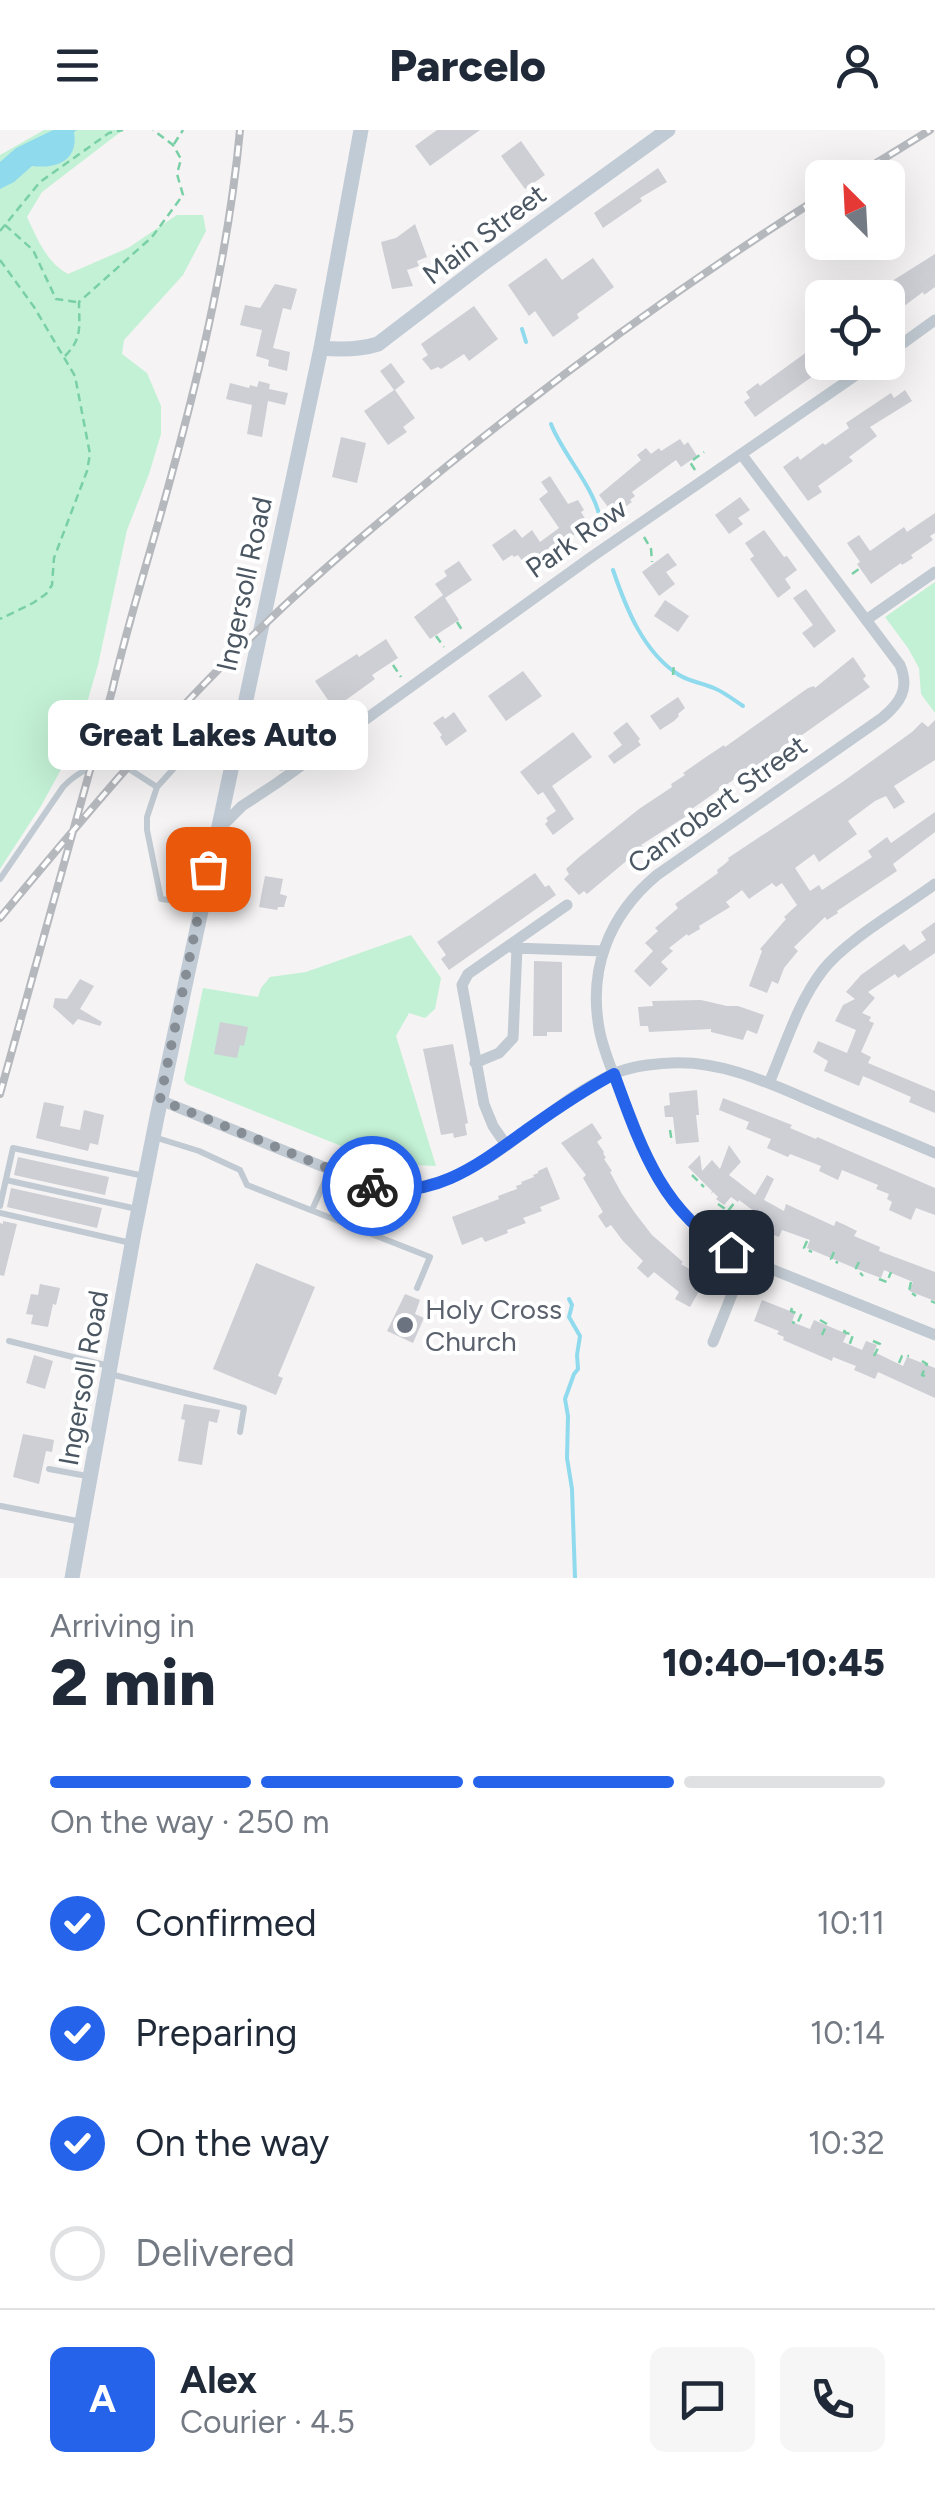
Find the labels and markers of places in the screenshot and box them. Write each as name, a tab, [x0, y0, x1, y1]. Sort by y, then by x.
callout: Great Lakes Auto	[48, 699, 368, 769]
pin	[166, 827, 251, 912]
pin	[689, 1210, 774, 1295]
place label: Holy Cross Church	[425, 1292, 562, 1358]
marker: Holy Cross Church	[394, 1314, 416, 1336]

